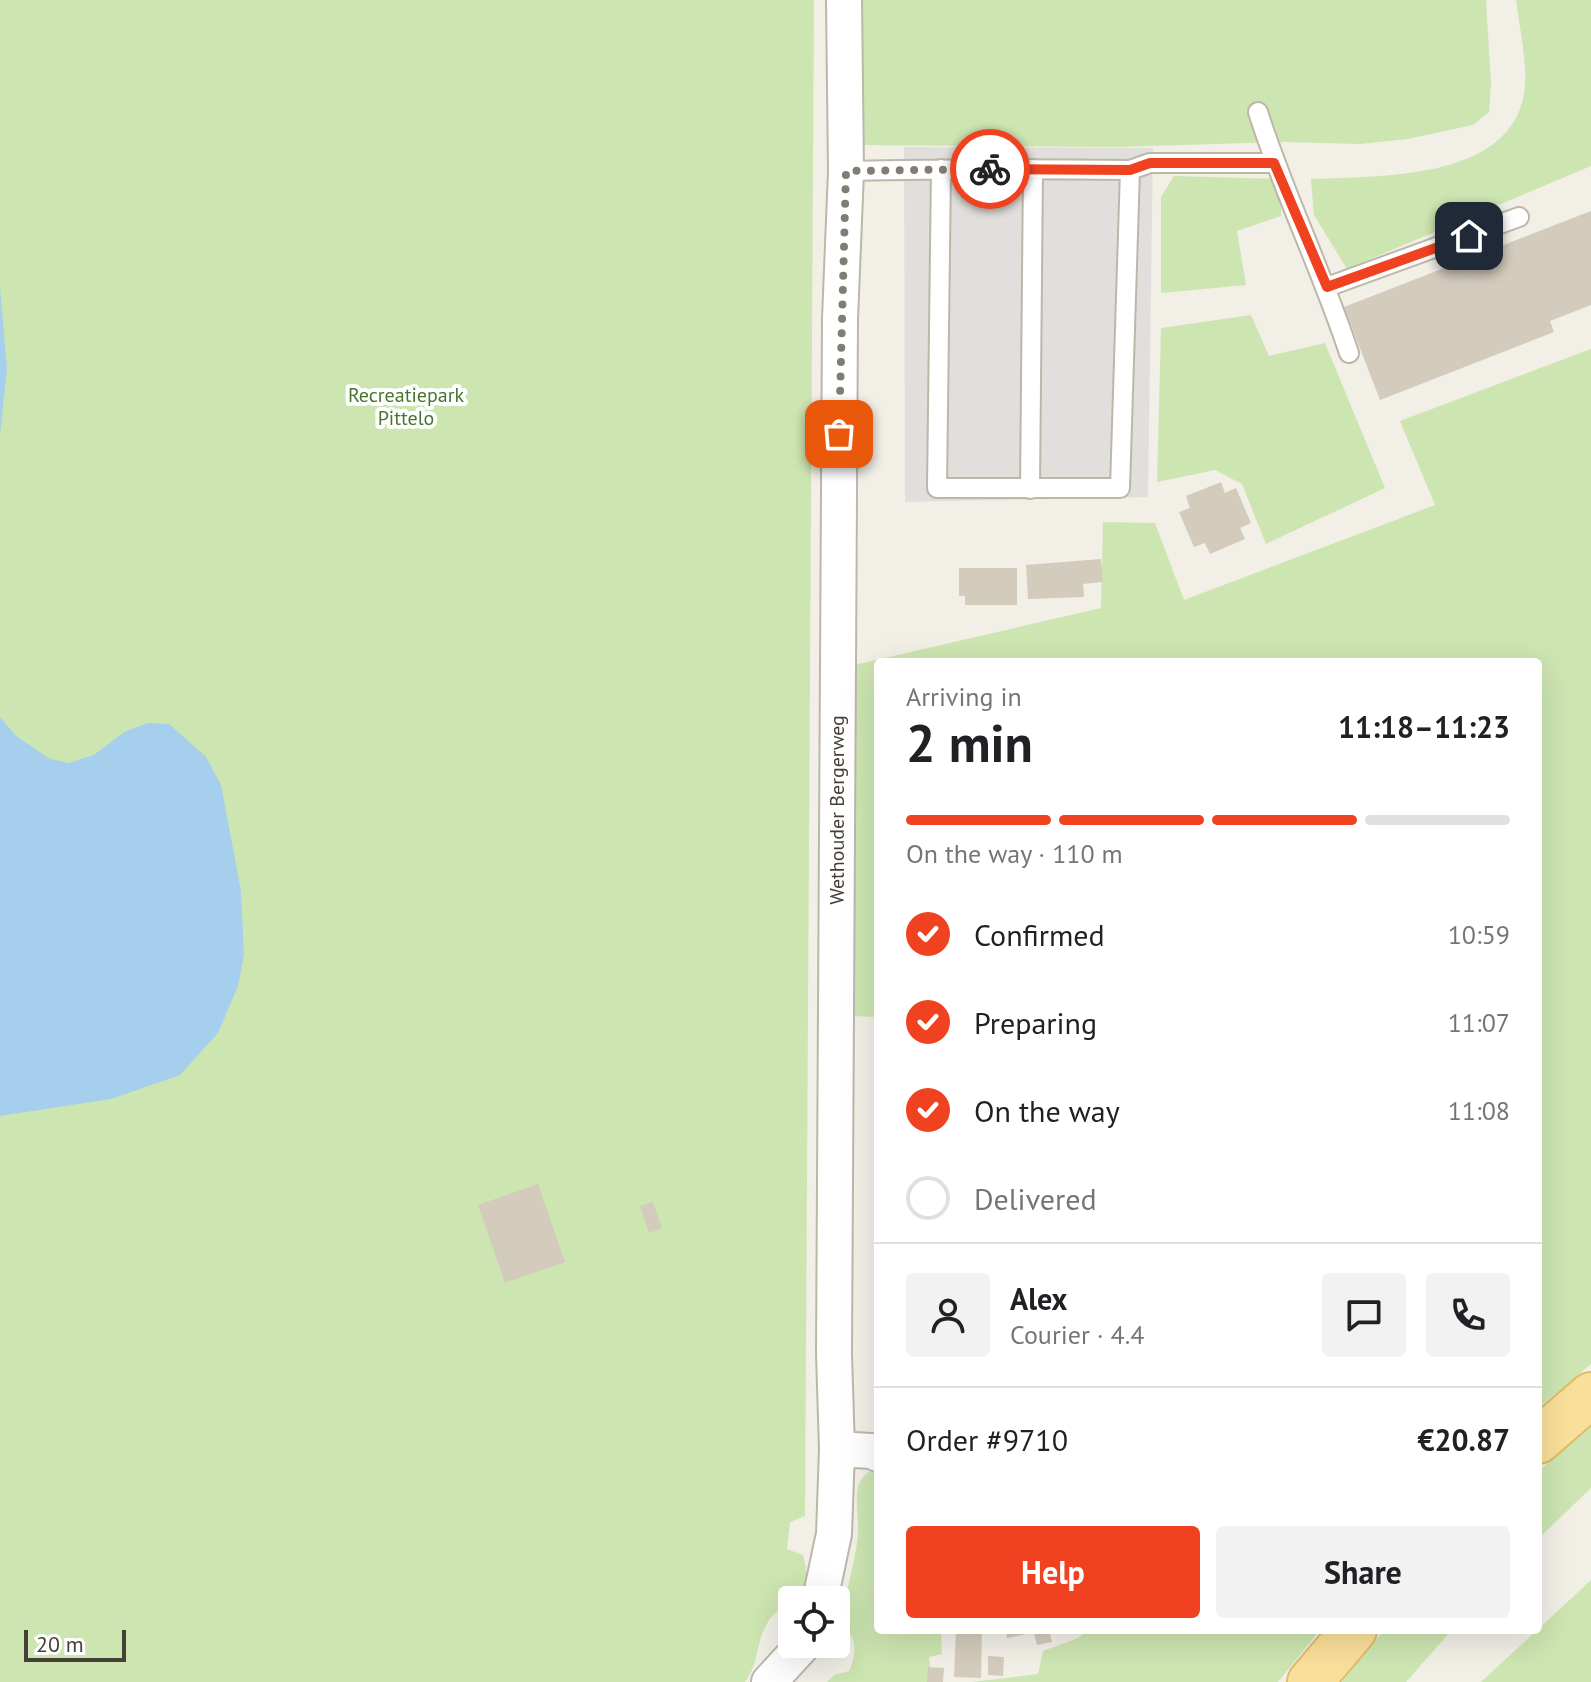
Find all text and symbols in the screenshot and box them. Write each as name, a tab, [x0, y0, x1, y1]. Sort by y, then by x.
courier	[950, 129, 1030, 209]
icon: bike	[968, 147, 1012, 191]
pin	[1435, 202, 1503, 270]
icon: home	[1447, 214, 1491, 258]
park label: Recreatiepark Pittelo	[348, 382, 465, 431]
pin	[805, 400, 873, 468]
icon: bag	[817, 412, 861, 456]
text: Arriving in	[906, 680, 1022, 713]
text: 11:18–11:23	[1338, 707, 1510, 746]
text: 2 min	[906, 709, 1033, 776]
street label: Wethouder Bergerweg	[824, 715, 850, 905]
text: On the way · 110 m	[906, 837, 1123, 870]
icon: check	[906, 912, 950, 956]
text: Confirmed	[974, 915, 1105, 954]
text: 10:59	[1448, 918, 1510, 951]
icon: check	[906, 1000, 950, 1044]
text: Preparing	[974, 1003, 1097, 1042]
text: 11:07	[1448, 1006, 1510, 1039]
icon: check	[906, 1088, 950, 1132]
text: On the way	[974, 1091, 1120, 1130]
text: 11:08	[1448, 1094, 1510, 1127]
text: Delivered	[974, 1179, 1097, 1218]
button: person	[906, 1273, 990, 1357]
button: chat	[1322, 1273, 1406, 1357]
button: phone	[1426, 1273, 1510, 1357]
text: Alex	[1010, 1279, 1067, 1318]
text: Courier · 4.4	[1010, 1318, 1144, 1351]
text: Order #9710	[906, 1420, 1068, 1459]
text: €20.87	[1418, 1420, 1510, 1459]
button: Help	[906, 1526, 1200, 1618]
button: Share	[1216, 1526, 1510, 1618]
map controls	[778, 1586, 850, 1658]
button: locate	[778, 1586, 850, 1658]
scale bar	[24, 1626, 126, 1662]
text: 20 m	[36, 1630, 84, 1658]

